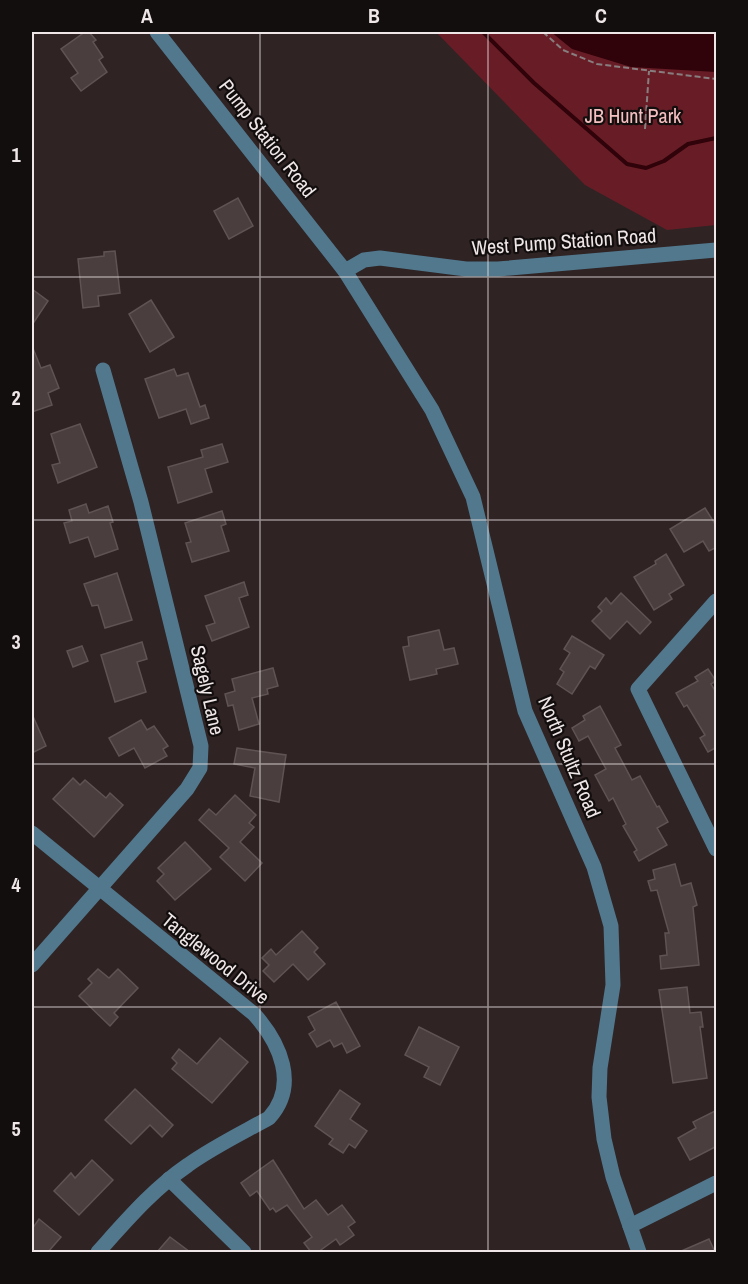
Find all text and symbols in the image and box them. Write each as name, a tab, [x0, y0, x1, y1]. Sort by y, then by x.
text: A	[141, 2, 153, 29]
text: B	[368, 2, 380, 29]
text: C	[595, 2, 607, 29]
street label: Pump Station Road	[213, 73, 323, 203]
park label: JB Hunt Park	[585, 102, 682, 129]
text: 1	[11, 141, 21, 168]
street label: West Pump Station Road	[471, 221, 657, 261]
text: 2	[11, 384, 21, 411]
text: 3	[11, 628, 21, 655]
street label: Sagely Lane	[185, 643, 231, 737]
street label: North Stultz Road	[532, 692, 608, 822]
text: 4	[11, 871, 21, 898]
street label: Tanglewood Drive	[156, 906, 276, 1010]
text: 5	[11, 1115, 21, 1142]

